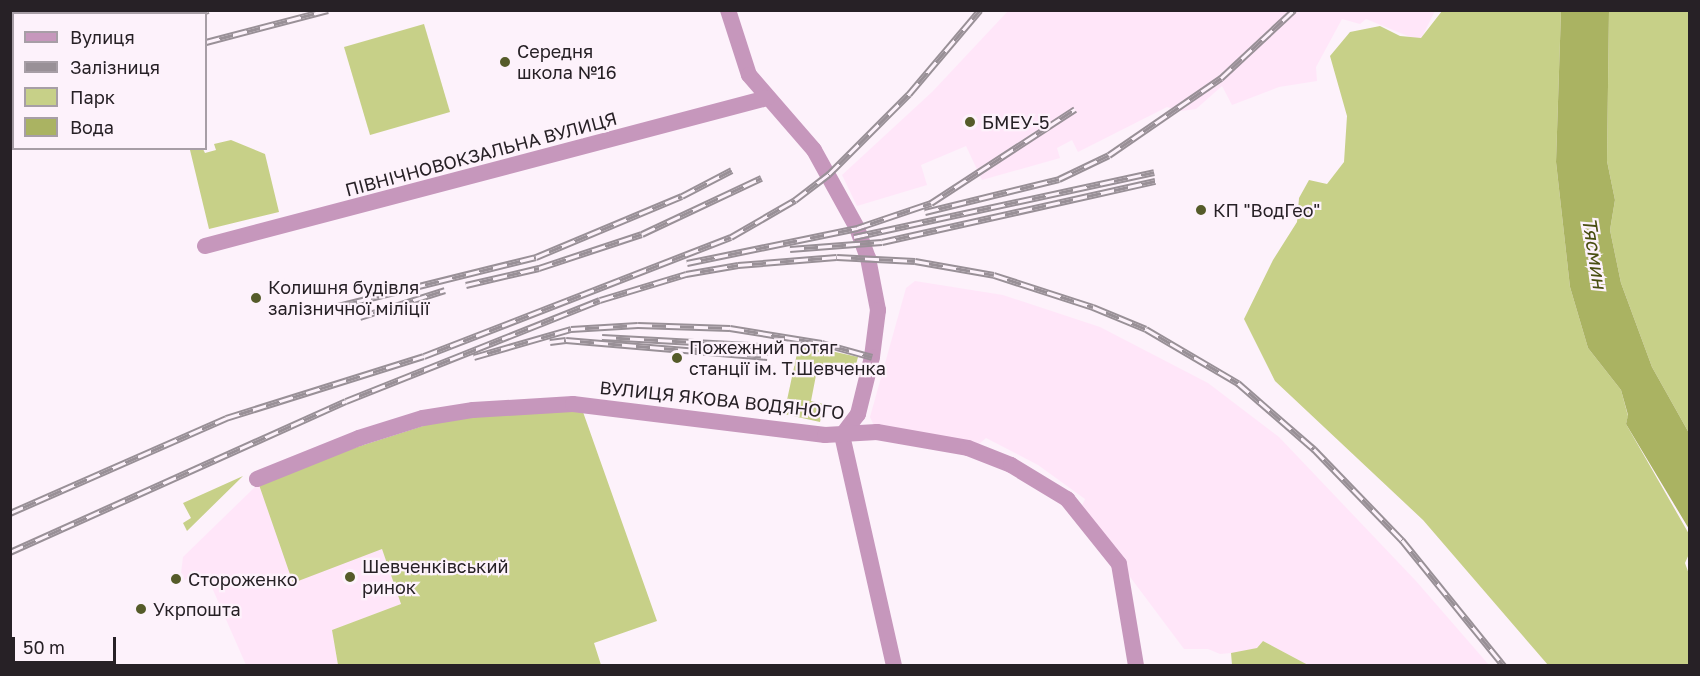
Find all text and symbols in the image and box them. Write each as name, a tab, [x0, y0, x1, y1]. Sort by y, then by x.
legend	[12, 12, 207, 150]
text: Вулиця	[70, 26, 135, 48]
place label: Середня школа №16	[517, 41, 617, 84]
marker: Середня школа №16	[498, 55, 512, 69]
text: Залізниця	[70, 56, 160, 78]
text: Парк	[70, 86, 115, 108]
street label: ПІВНІЧНОВОКЗАЛЬНА ВУЛИЦЯ	[343, 107, 619, 201]
place label: БМЕУ-5	[982, 111, 1049, 133]
marker: БМЕУ-5	[963, 115, 977, 129]
text: Вода	[70, 116, 114, 138]
place label: КП "ВодГео"	[1213, 199, 1320, 221]
marker: КП "ВодГео"	[1194, 203, 1208, 217]
water label: Тясмин	[1578, 216, 1612, 290]
place label: Колишня будівля залізничної міліції	[268, 277, 430, 320]
marker: Колишня будівля залізничної міліції	[249, 291, 263, 305]
place label: Пожежний потяг станції ім. Т.Шевченка	[689, 337, 886, 380]
marker: Пожежний потяг станції ім. Т.Шевченка	[670, 351, 684, 365]
street label: ВУЛИЦЯ ЯКОВА ВОДЯНОГО	[598, 376, 846, 424]
place label: Шевченківський ринок	[362, 556, 508, 598]
place label: Стороженко	[188, 568, 297, 590]
marker: Шевченківський ринок	[343, 570, 357, 584]
marker: Стороженко	[169, 572, 183, 586]
place label: Укрпошта	[153, 598, 241, 620]
marker: Укрпошта	[134, 602, 148, 616]
scale bar	[15, 625, 118, 663]
text: 50 m	[23, 636, 65, 658]

